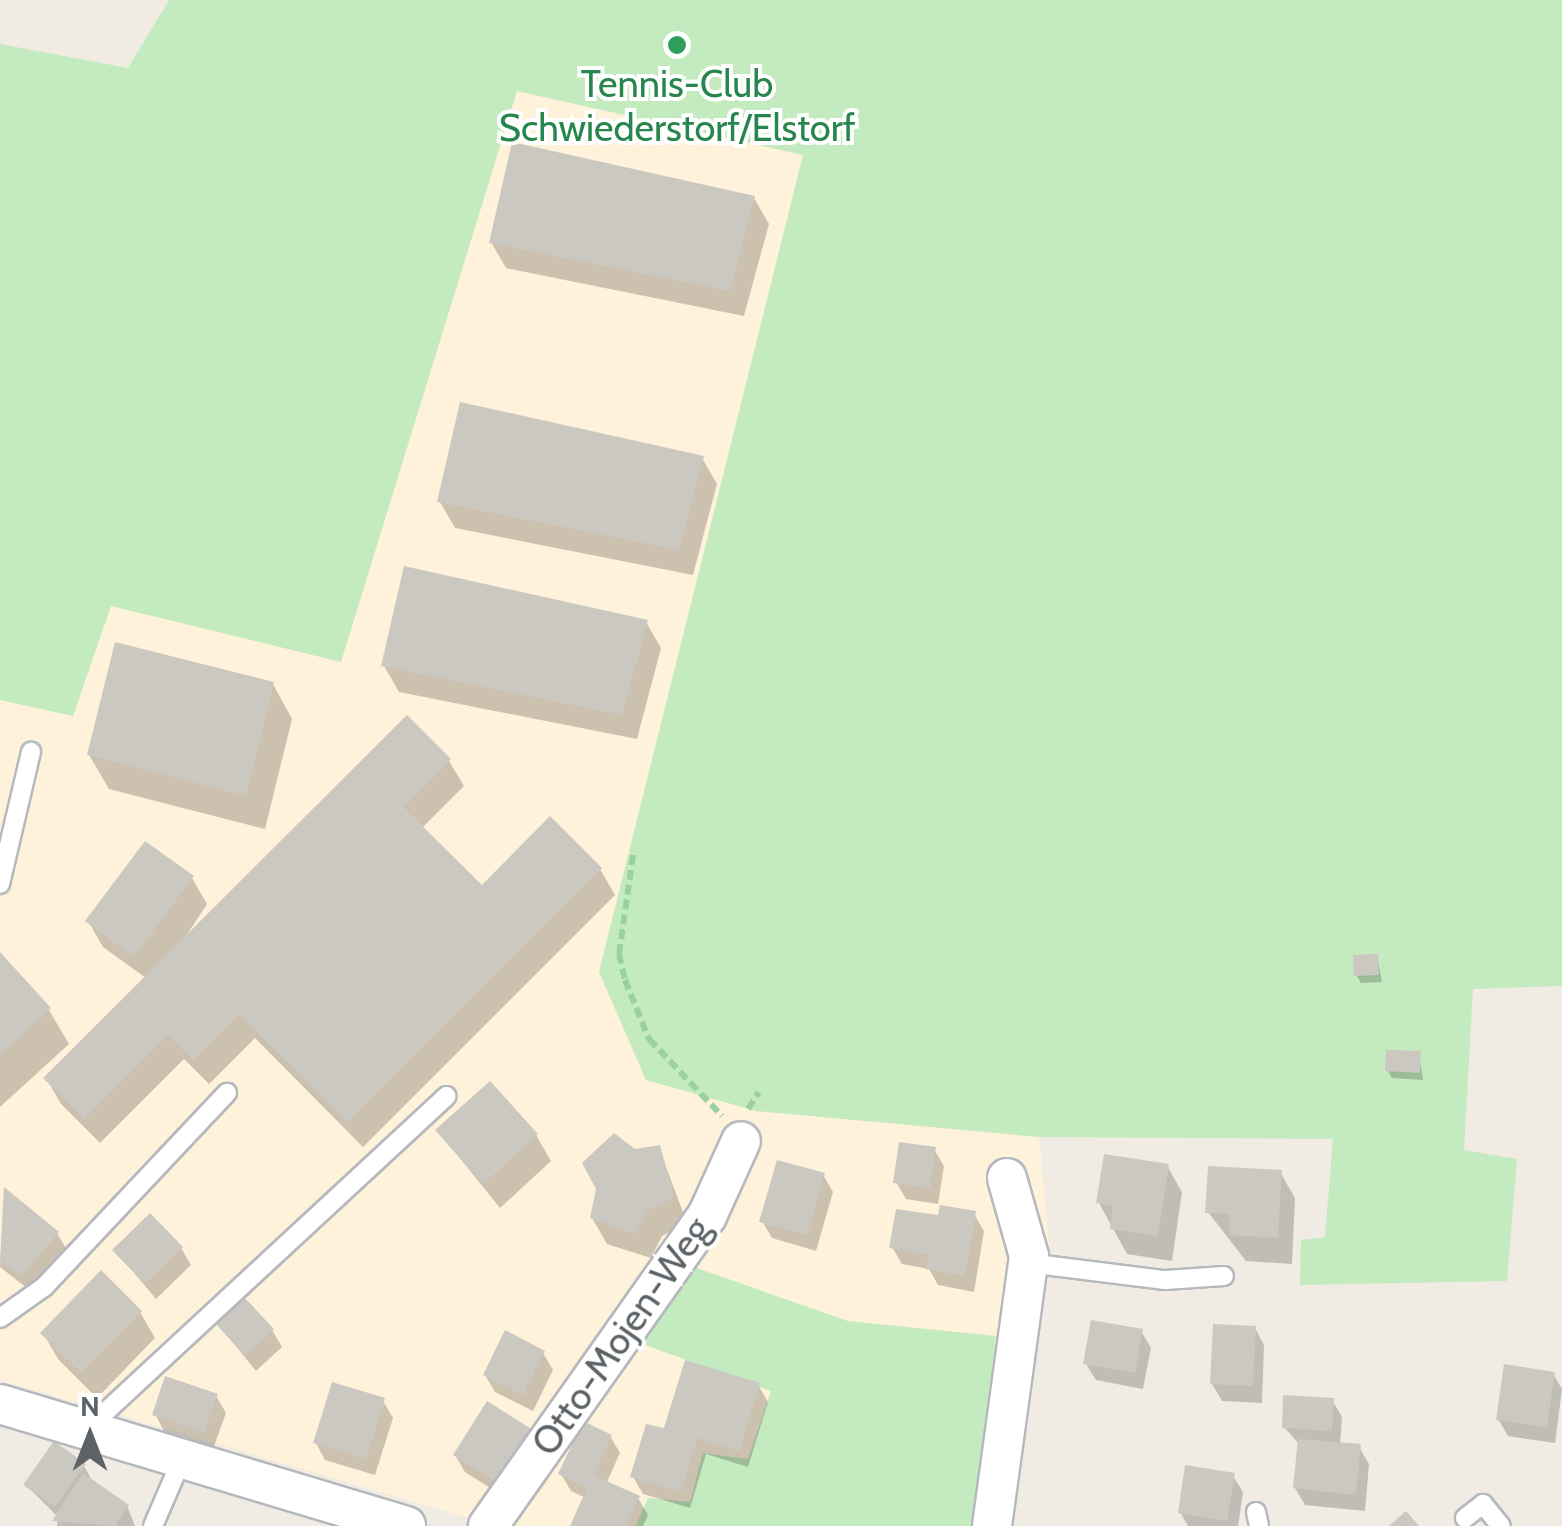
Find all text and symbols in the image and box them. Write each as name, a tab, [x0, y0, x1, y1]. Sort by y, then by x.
marker: Tennis-Club Schwiederstorf/Elstorf	[666, 34, 688, 56]
place label: Tennis-Club Schwiederstorf/Elstorf	[499, 61, 855, 150]
street label: Otto-Mojen-Weg	[522, 1208, 720, 1464]
north arrow	[40, 1386, 140, 1486]
text: N	[80, 1389, 100, 1423]

